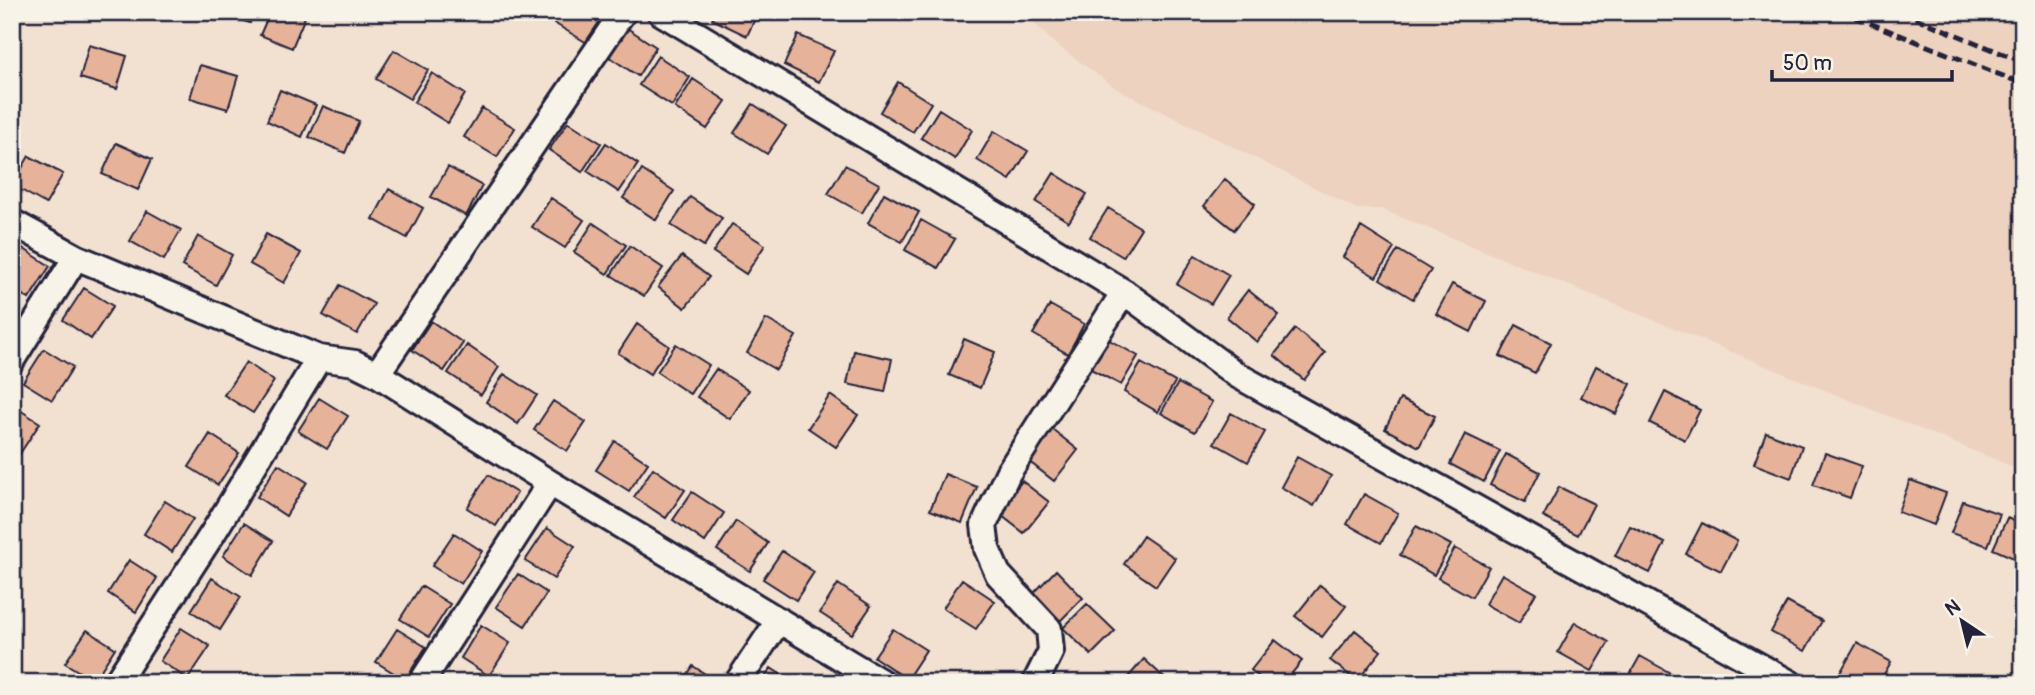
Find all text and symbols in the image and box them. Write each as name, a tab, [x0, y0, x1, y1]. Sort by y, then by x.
scale bar	[1772, 38, 1953, 82]
text: 50 m	[1783, 50, 1832, 77]
north arrow	[1926, 586, 1996, 656]
text: N	[1941, 594, 1965, 621]

